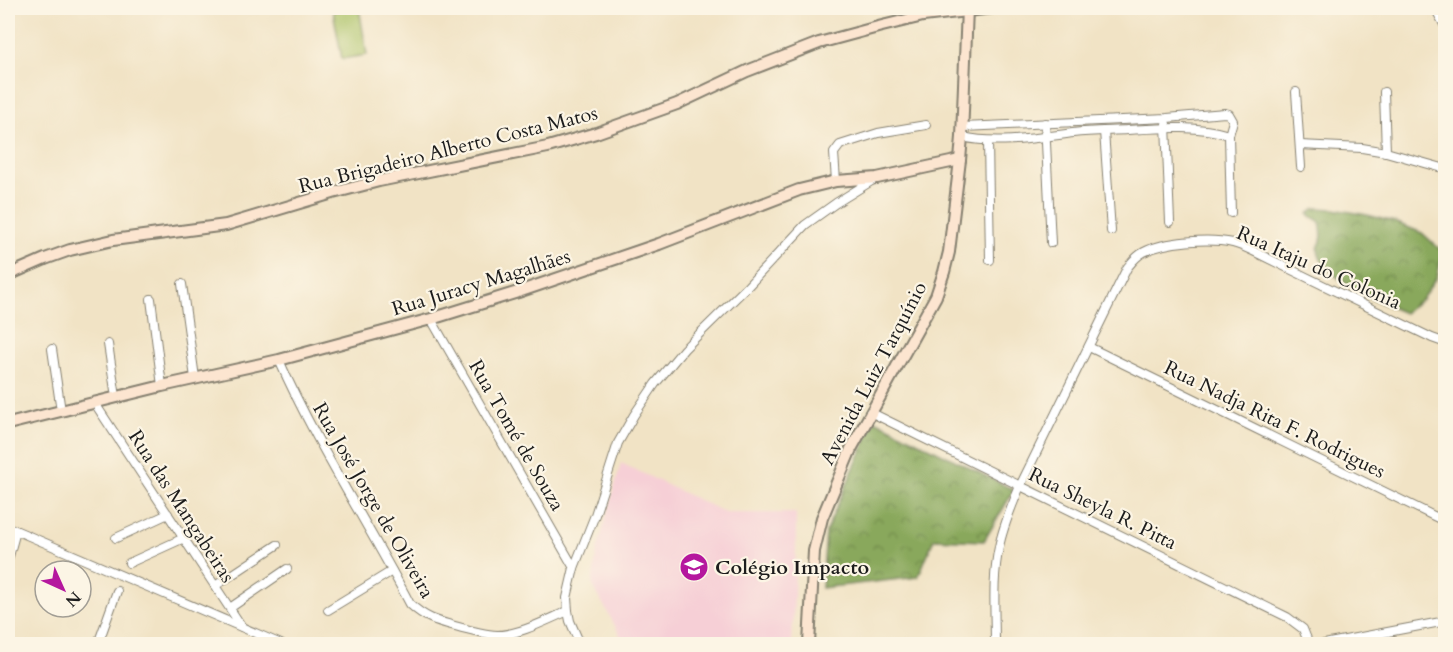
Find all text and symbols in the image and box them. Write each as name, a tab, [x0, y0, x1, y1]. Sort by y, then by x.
street label: Rua Brigadeiro Alberto Costa Matos	[296, 99, 601, 200]
street label: Rua Itaju do Colonia	[1232, 219, 1405, 316]
street label: Rua Juracy Magalhães	[389, 242, 574, 323]
street label: Avenida Luiz Tarquínio	[814, 277, 933, 470]
street label: Rua Nadja Rita F. Rodrigues	[1160, 354, 1390, 485]
street label: Rua Tomé de Souza	[462, 355, 571, 516]
street label: Rua José Jorge de Oliveira	[306, 397, 441, 603]
street label: Rua das Mangabeiras	[122, 425, 241, 588]
street label: Rua Sheyla R. Pitta	[1024, 461, 1182, 556]
school or university icon: Colégio Impacto	[678, 551, 710, 583]
place label: Colégio Impacto	[715, 554, 869, 581]
north arrow	[33, 559, 93, 619]
text: N	[60, 586, 86, 612]

